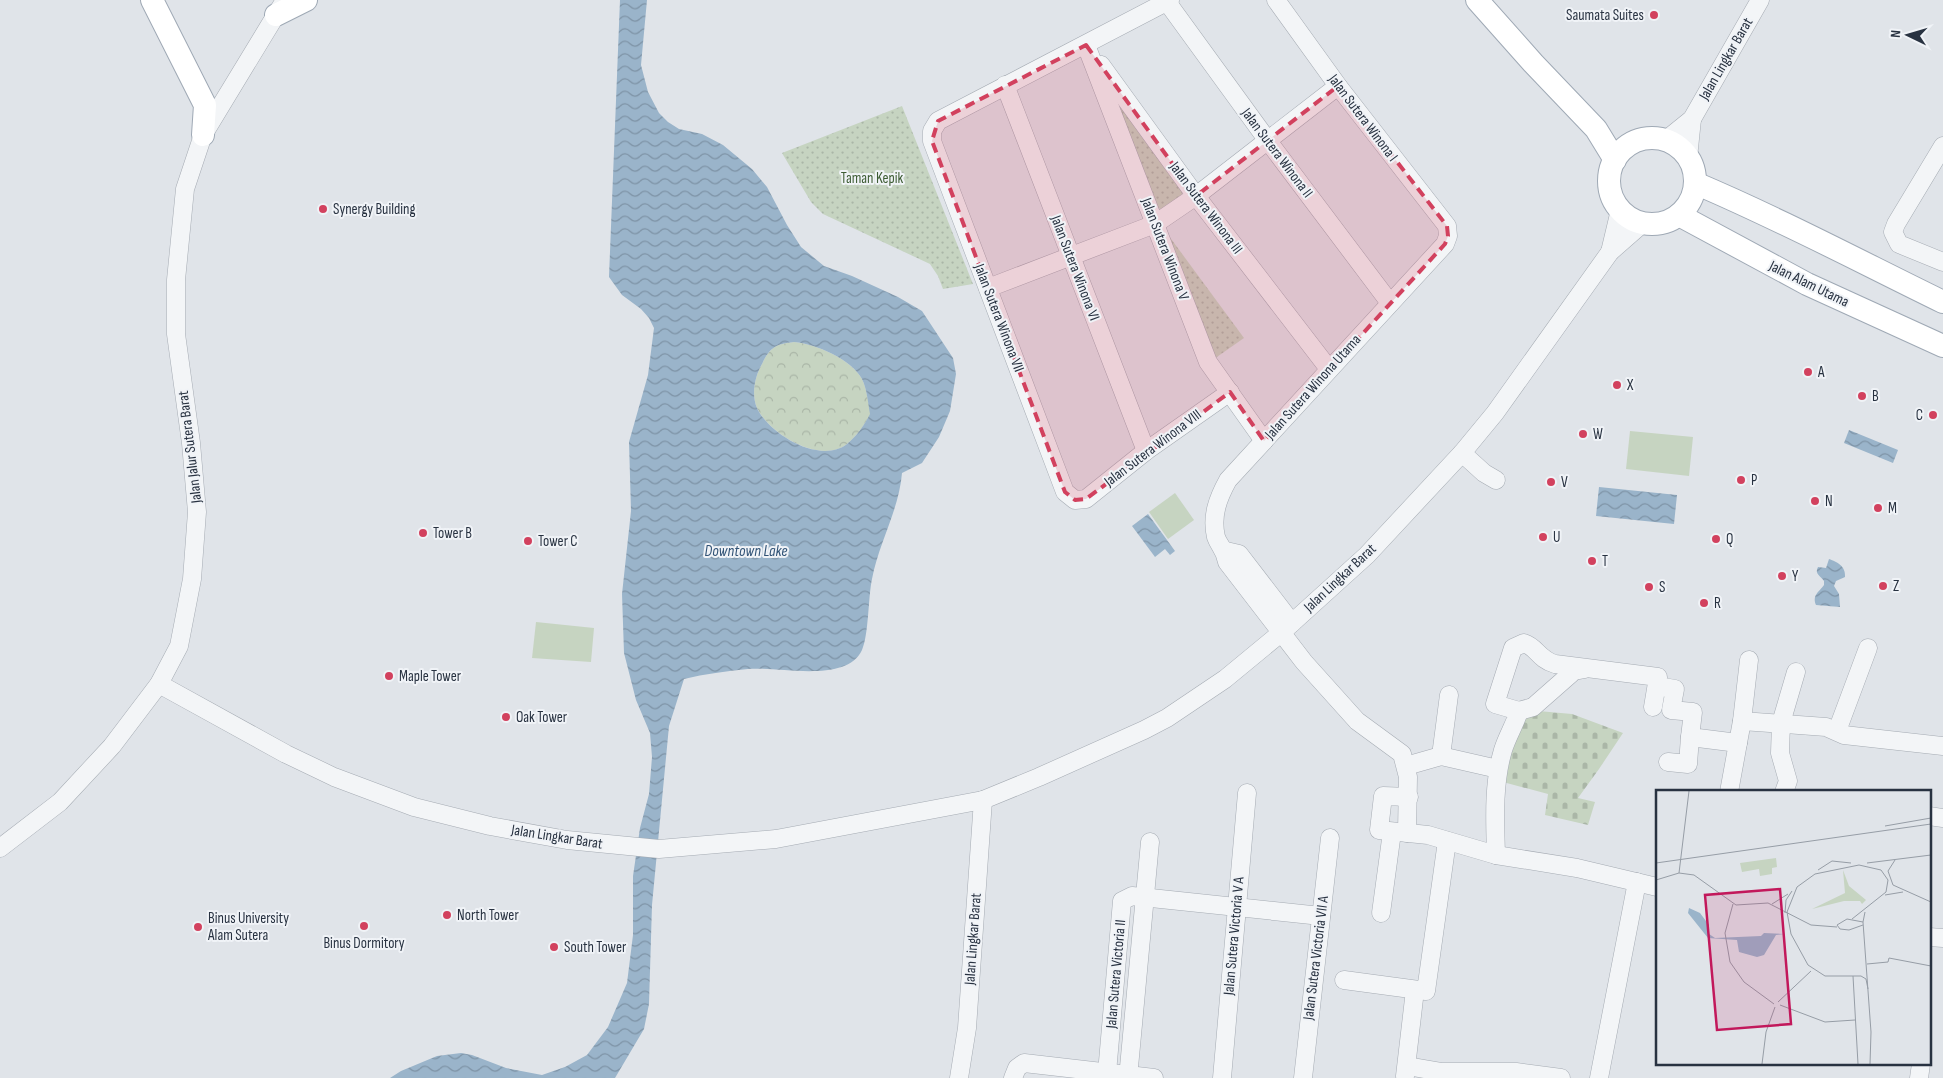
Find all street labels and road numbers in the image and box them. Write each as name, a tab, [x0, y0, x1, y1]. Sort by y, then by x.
street label: Jalan Lingkar Barat	[1694, 14, 1757, 104]
street label: Jalan Sutera Winona I	[1323, 70, 1402, 165]
street label: Jalan Sutera Winona II	[1236, 104, 1317, 202]
street label: Jalan Sutera Winona III	[1165, 157, 1247, 258]
street label: Jalan Sutera Winona V	[1136, 194, 1193, 303]
street label: Jalan Sutera Winona VI	[1046, 212, 1104, 323]
street label: Jalan Alam Utama	[1765, 256, 1852, 312]
street label: Jalan Sutera Winona VII	[969, 260, 1028, 375]
street label: Jalan Sutera Winona Utama	[1260, 331, 1365, 444]
street label: Jalan Jalur Sutera Barat	[174, 389, 206, 505]
street label: Jalan Sutera Winona VIII	[1100, 405, 1206, 491]
street label: Jalan Lingkar Barat	[1299, 539, 1380, 617]
street label: Jalan Lingkar Barat	[509, 820, 604, 854]
street label: Jalan Sutera Victoria V A	[1219, 876, 1249, 997]
street label: Jalan Lingkar Barat	[960, 892, 986, 987]
street label: Jalan Sutera Victoria VII A	[1299, 894, 1333, 1022]
street label: Jalan Sutera Victoria II	[1102, 919, 1130, 1030]

